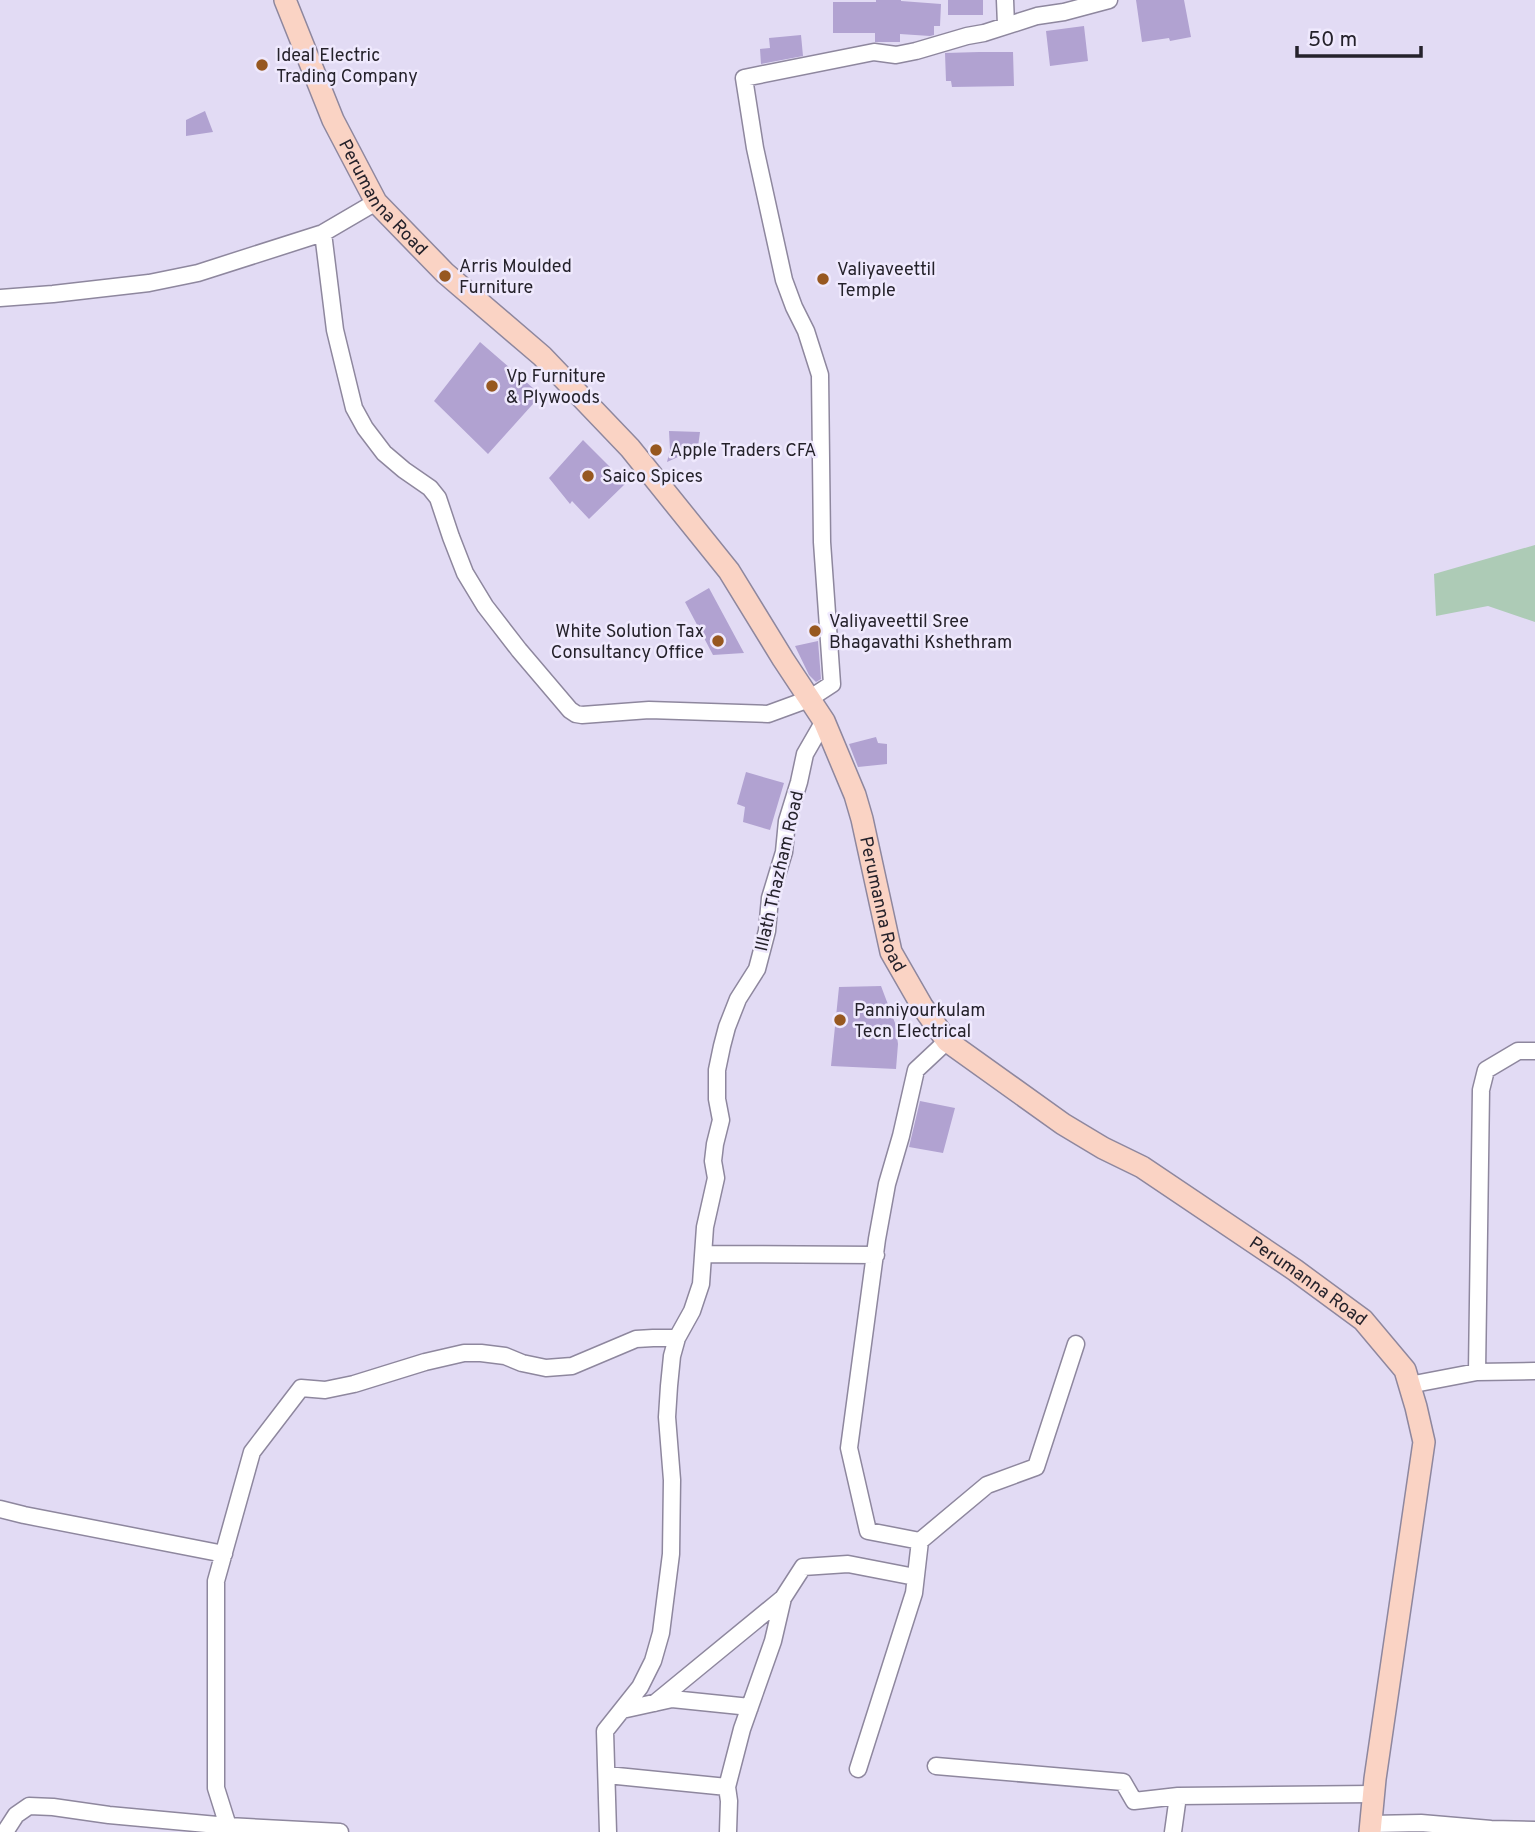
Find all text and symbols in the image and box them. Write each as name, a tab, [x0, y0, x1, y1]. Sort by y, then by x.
scale bar	[1297, 14, 1421, 58]
text: 50 m	[1308, 27, 1357, 54]
place label: Ideal Electric Trading Company	[276, 45, 418, 89]
marker: Ideal Electric Trading Company	[254, 57, 270, 73]
street label: Perumanna Road	[332, 136, 432, 261]
place label: Arris Moulded Furniture	[459, 256, 572, 300]
place label: Valiyaveettil Temple	[837, 259, 936, 303]
marker: Arris Moulded Furniture	[437, 268, 453, 284]
marker: Valiyaveettil Temple	[815, 271, 831, 287]
place label: Vp Furniture & Plywoods	[506, 366, 606, 410]
marker: Vp Furniture & Plywoods	[484, 378, 500, 394]
place label: Apple Traders CFA	[670, 440, 817, 463]
marker: Apple Traders CFA	[648, 442, 664, 458]
place label: Saico Spices	[602, 466, 703, 489]
marker: Saico Spices	[580, 468, 596, 484]
place label: Valiyaveettil Sree Bhagavathi Kshethram	[829, 611, 1012, 655]
place label: White Solution Tax Consultancy Office	[551, 621, 704, 665]
marker: Valiyaveettil Sree Bhagavathi Kshethram	[807, 623, 823, 639]
marker: White Solution Tax Consultancy Office	[710, 633, 726, 649]
street label: Illath Thazham Road	[751, 789, 810, 954]
street label: Perumanna Road	[853, 834, 910, 977]
place label: Panniyourkulam Tecn Electrical	[854, 1000, 986, 1044]
marker: Panniyourkulam Tecn Electrical	[832, 1012, 848, 1028]
street label: Perumanna Road	[1244, 1232, 1371, 1332]

